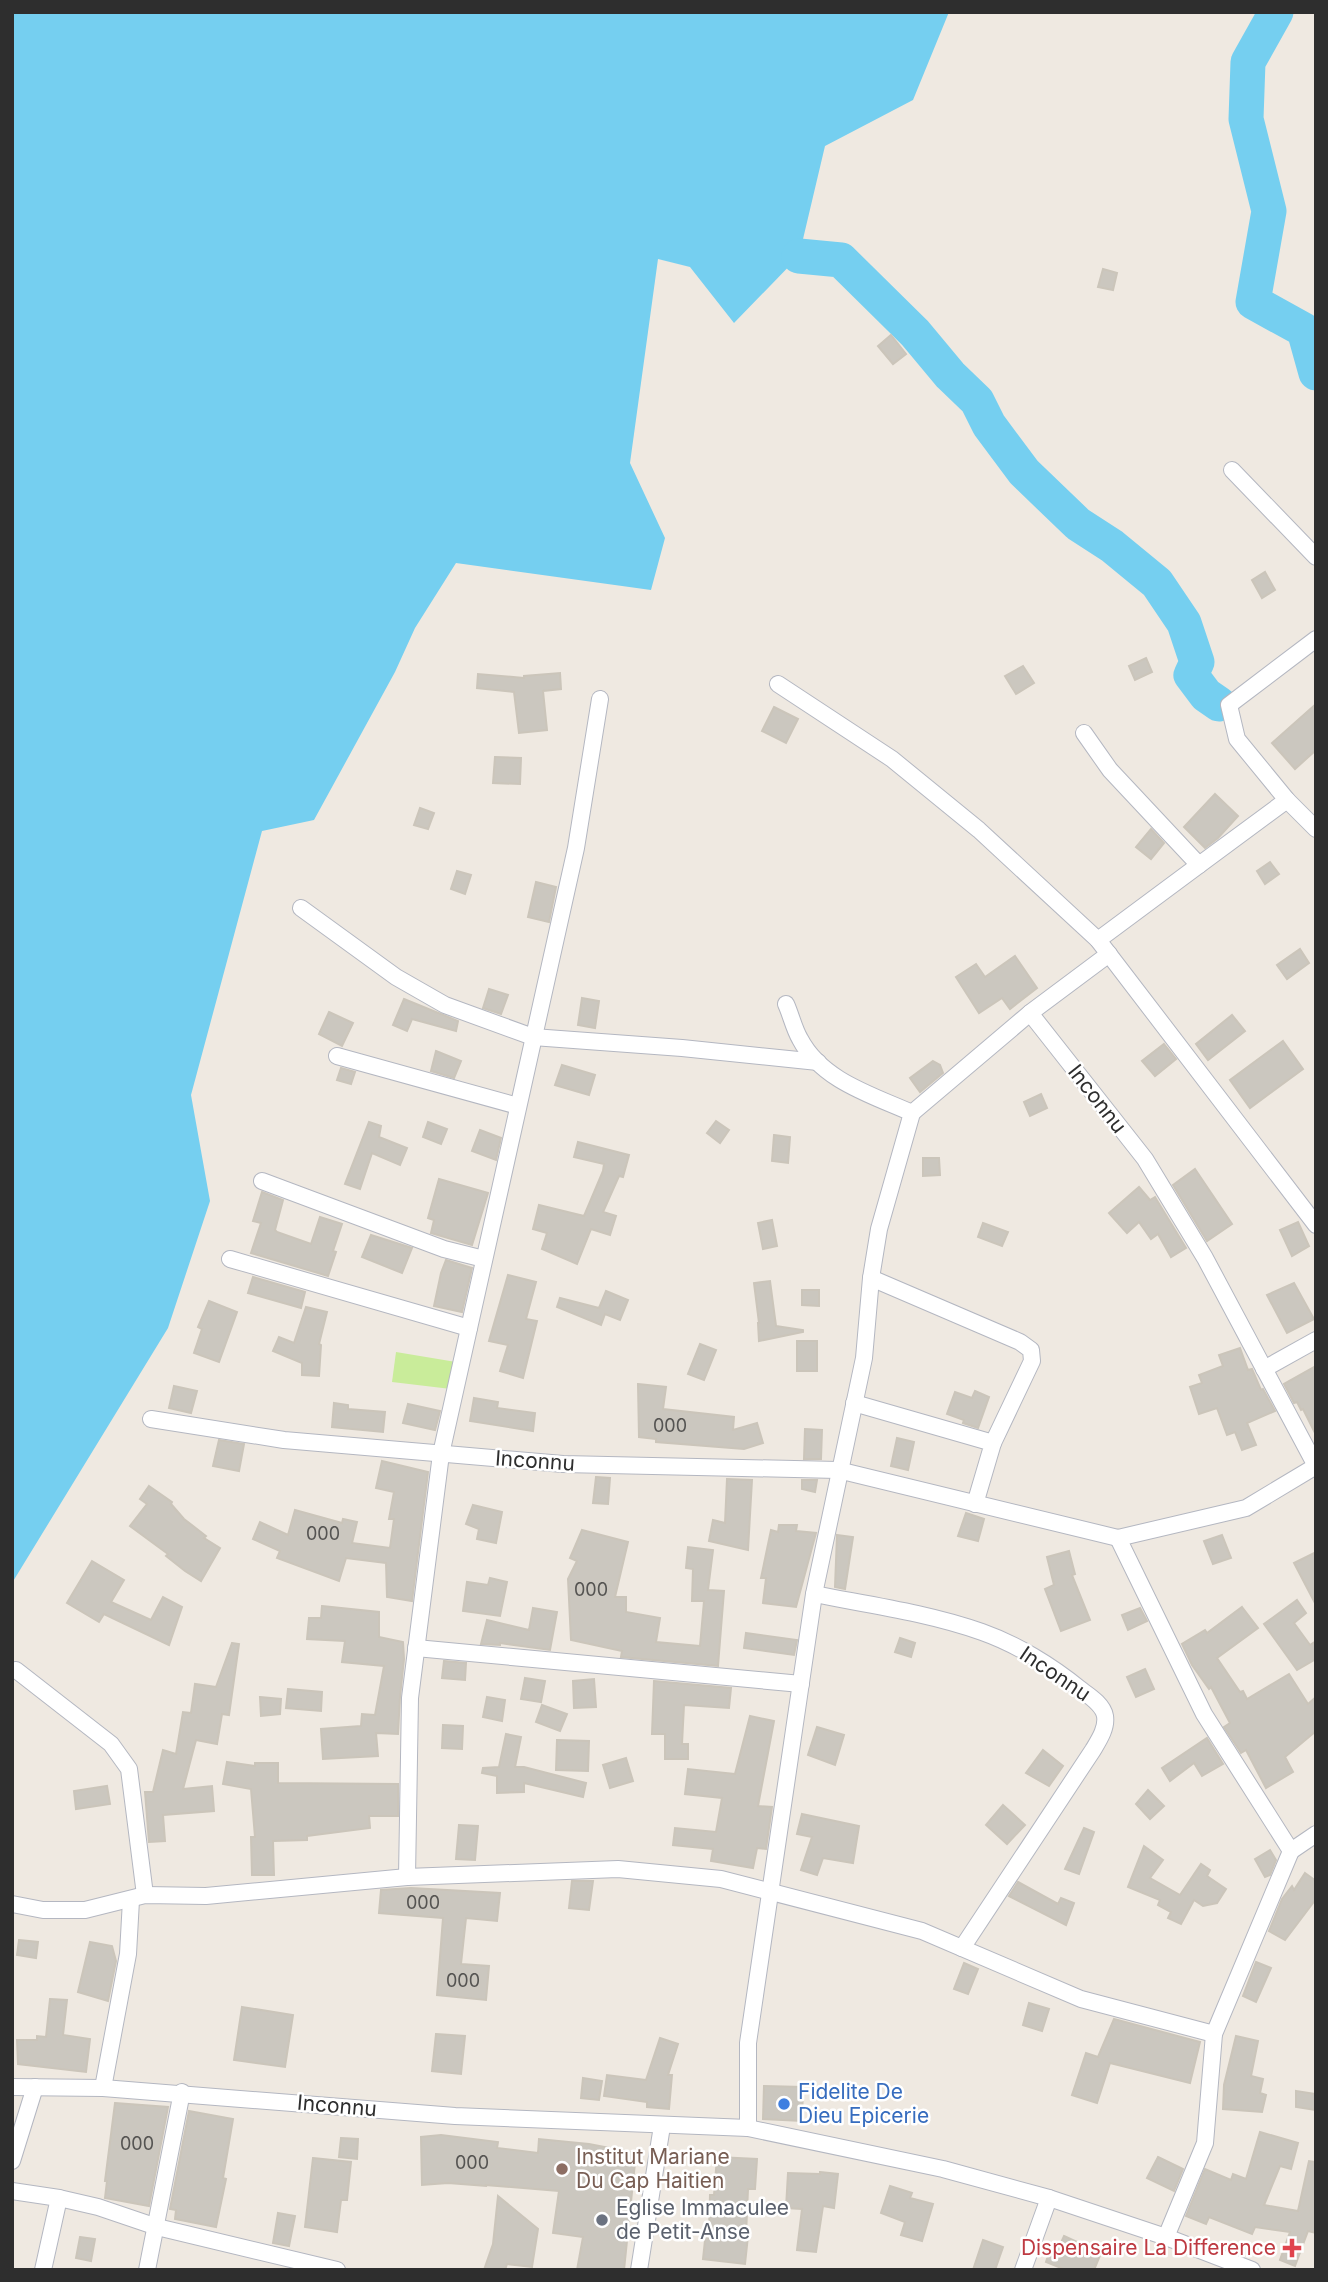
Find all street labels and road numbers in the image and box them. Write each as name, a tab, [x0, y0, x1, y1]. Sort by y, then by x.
street label: Inconnu	[1063, 1060, 1132, 1138]
street label: Inconnu	[494, 1445, 576, 1476]
street label: Inconnu	[1015, 1641, 1095, 1706]
street label: Inconnu	[296, 2090, 378, 2121]

